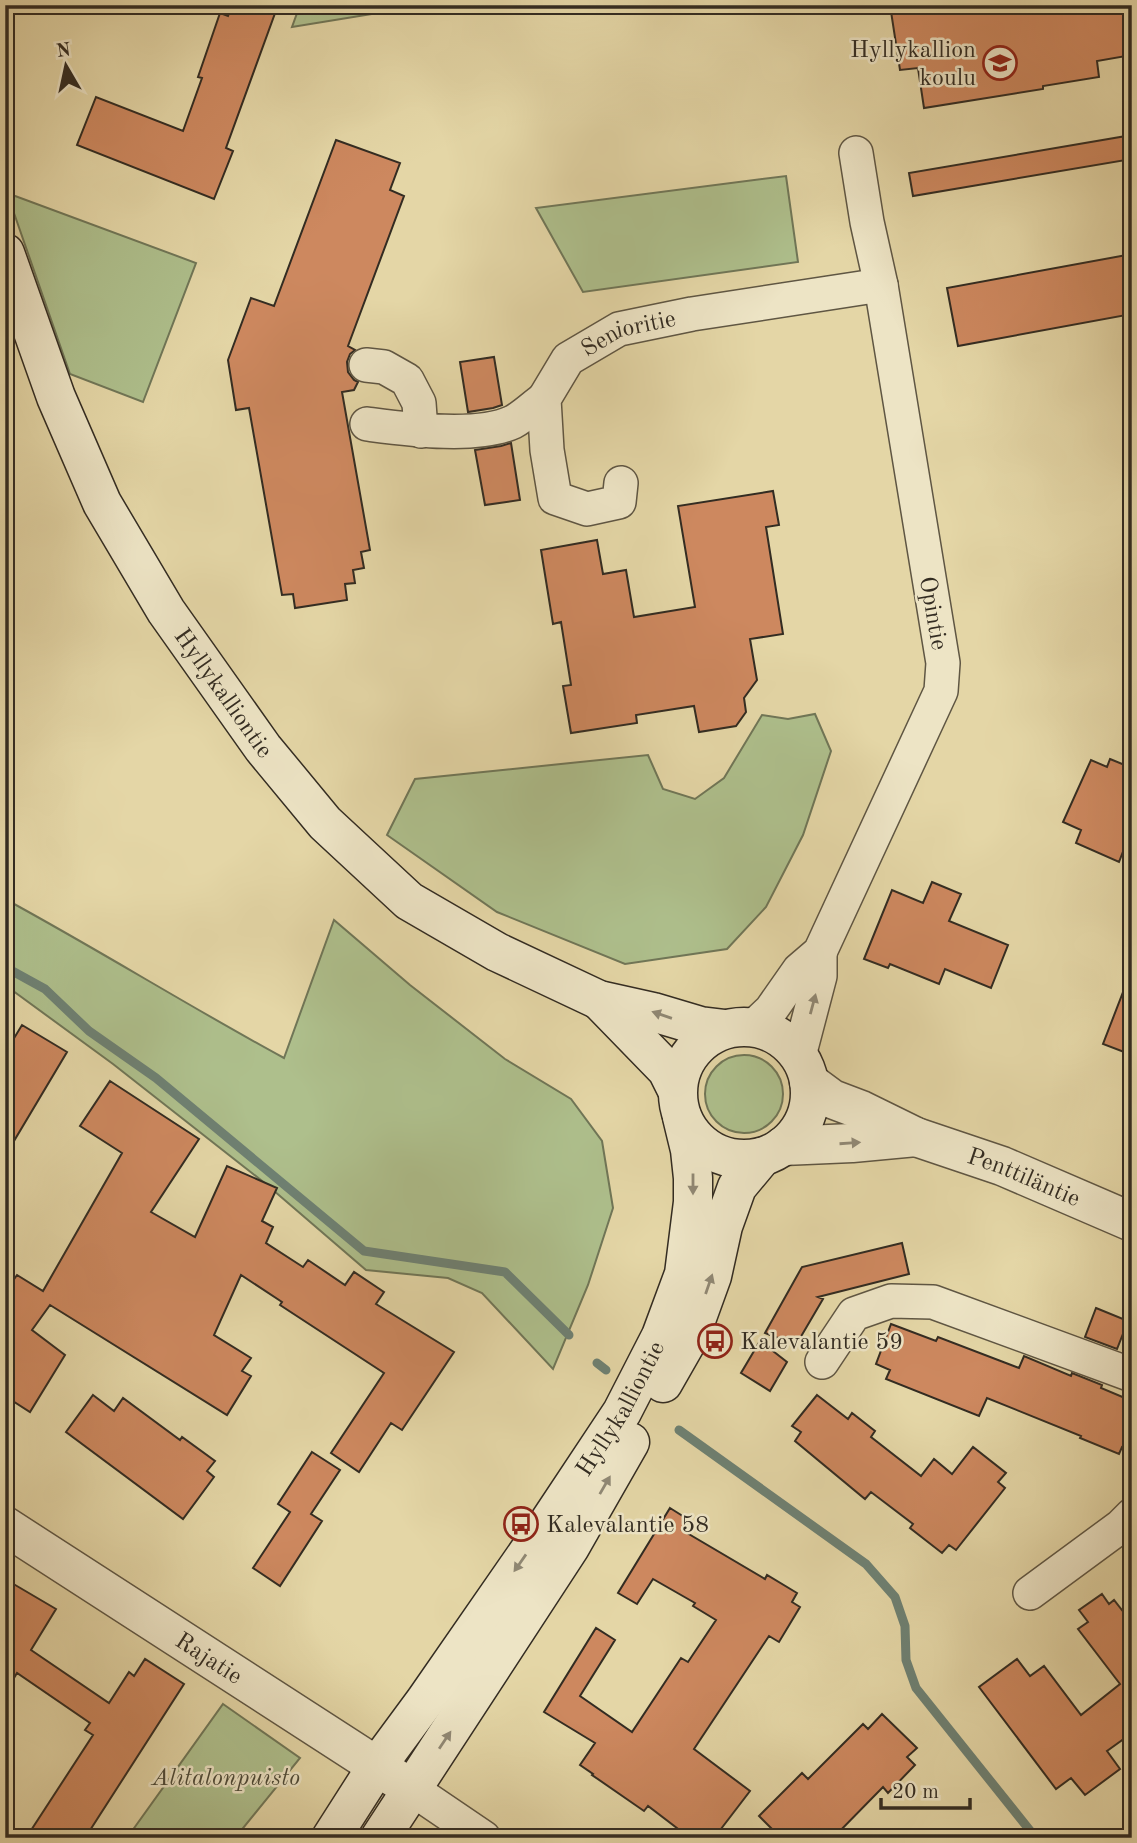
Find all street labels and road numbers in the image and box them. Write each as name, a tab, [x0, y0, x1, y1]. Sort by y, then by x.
street label: Senioritie	[578, 308, 678, 362]
street label: Opintie	[914, 575, 950, 652]
street label: Hyllykalliontie	[169, 625, 276, 763]
street label: Penttiläntie	[964, 1145, 1083, 1212]
street label: Hyllykalliontie	[573, 1338, 670, 1481]
street label: Rajatie	[170, 1629, 246, 1690]

